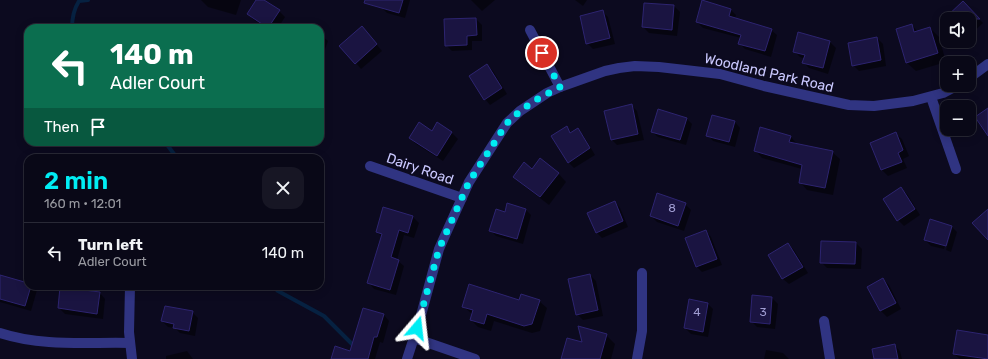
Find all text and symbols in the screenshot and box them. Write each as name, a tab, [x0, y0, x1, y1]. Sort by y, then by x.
map controls	[940, 12, 976, 136]
button: sound	[940, 12, 976, 48]
pin	[525, 36, 559, 70]
text: 140 m	[110, 38, 194, 71]
icon: left	[44, 40, 96, 92]
icon: arrive	[531, 42, 553, 64]
street label: Woodland Park Road	[703, 50, 835, 96]
button: +	[940, 56, 976, 92]
text: Adler Court	[110, 72, 205, 94]
button: −	[940, 100, 976, 136]
icon: arrive	[87, 116, 109, 138]
text: Then	[44, 118, 79, 136]
street label: Dairy Road	[384, 150, 456, 188]
text: 2 min	[44, 167, 108, 195]
button: close	[262, 167, 304, 209]
text: 160 m · 12:01	[44, 196, 121, 211]
house number: 8	[668, 201, 676, 215]
text: Turn left	[78, 236, 143, 254]
icon: left	[44, 242, 66, 264]
text: 140 m	[262, 244, 304, 262]
text: Adler Court	[78, 254, 147, 269]
house number: 4	[693, 305, 701, 319]
house number: 3	[759, 305, 767, 319]
position arrow	[396, 307, 438, 349]

